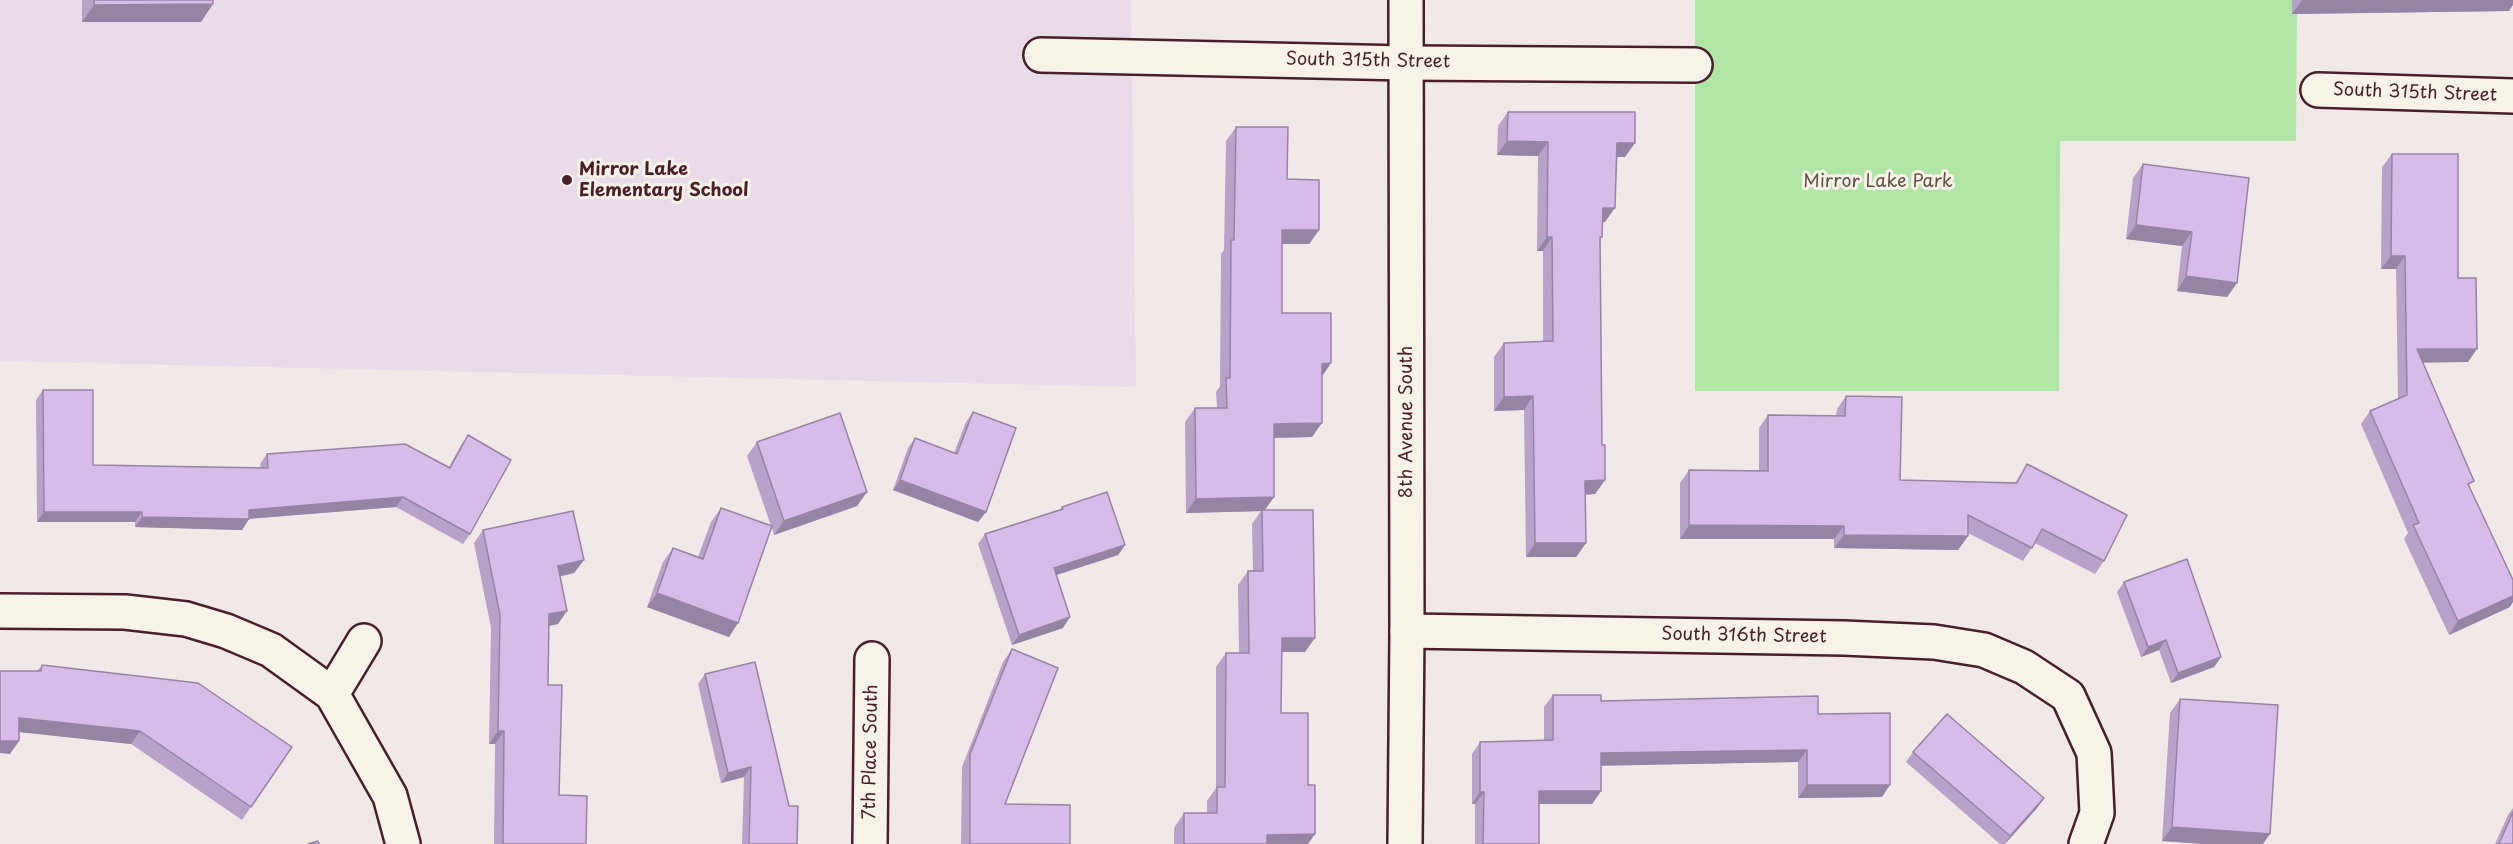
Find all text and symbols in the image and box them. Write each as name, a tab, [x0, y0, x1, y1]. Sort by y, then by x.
street label: South 315th Street	[1286, 49, 1450, 73]
street label: South 315th Street	[2333, 79, 2497, 107]
place label: Mirror Lake Elementary School	[579, 159, 749, 201]
park label: Mirror Lake Park	[1803, 171, 1953, 193]
marker: Mirror Lake Elementary School	[560, 173, 574, 187]
street label: 8th Avenue South	[1396, 346, 1418, 498]
street label: South 316th Street	[1661, 624, 1827, 648]
street label: 7th Place South	[859, 684, 883, 820]

